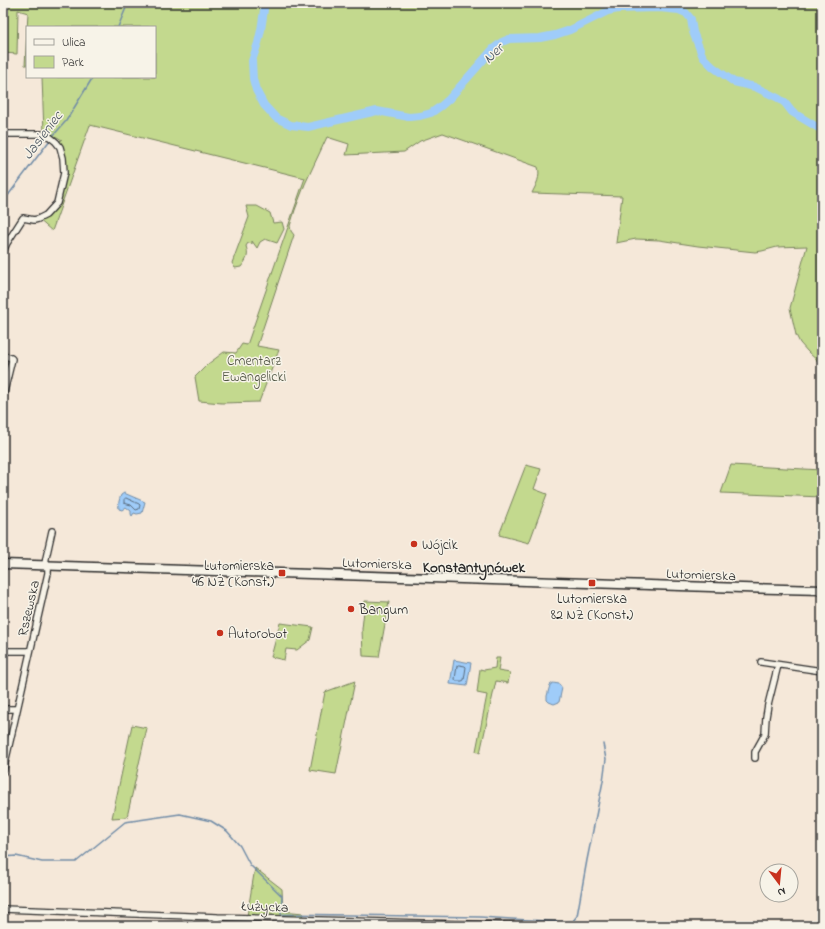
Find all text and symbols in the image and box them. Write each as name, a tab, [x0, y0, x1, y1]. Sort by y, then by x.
legend	[26, 26, 156, 78]
text: Ulica	[62, 34, 86, 52]
water label: Ner	[478, 37, 511, 69]
text: Park	[62, 54, 84, 72]
water label: Jasieniec	[17, 106, 69, 165]
park label: Cmentarz Ewangelicki	[222, 351, 286, 389]
place label: Wójcik	[422, 535, 458, 556]
marker: Wójcik	[409, 539, 419, 549]
street label: Lutomierska	[342, 553, 412, 576]
place label: Lutomierska 46 NŻ (Konst.)	[192, 556, 274, 593]
district label: Konstantynówek	[423, 557, 526, 581]
street label: Lutomierska	[666, 564, 736, 587]
marker: Lutomierska 46 NŻ (Konst.)	[277, 568, 287, 578]
street label: Rszewska	[13, 578, 46, 638]
marker: Lutomierska 82 NŻ (Konst.)	[587, 578, 597, 588]
place label: Lutomierska 82 NŻ (Konst.)	[551, 589, 633, 626]
place label: Bangum	[358, 600, 408, 622]
marker: Bangum	[346, 604, 356, 614]
place label: Autorobot	[228, 624, 287, 645]
marker: Autorobot	[215, 628, 225, 638]
north arrow	[759, 863, 799, 903]
text: N	[776, 883, 787, 900]
street label: Łużycka	[240, 896, 289, 920]

